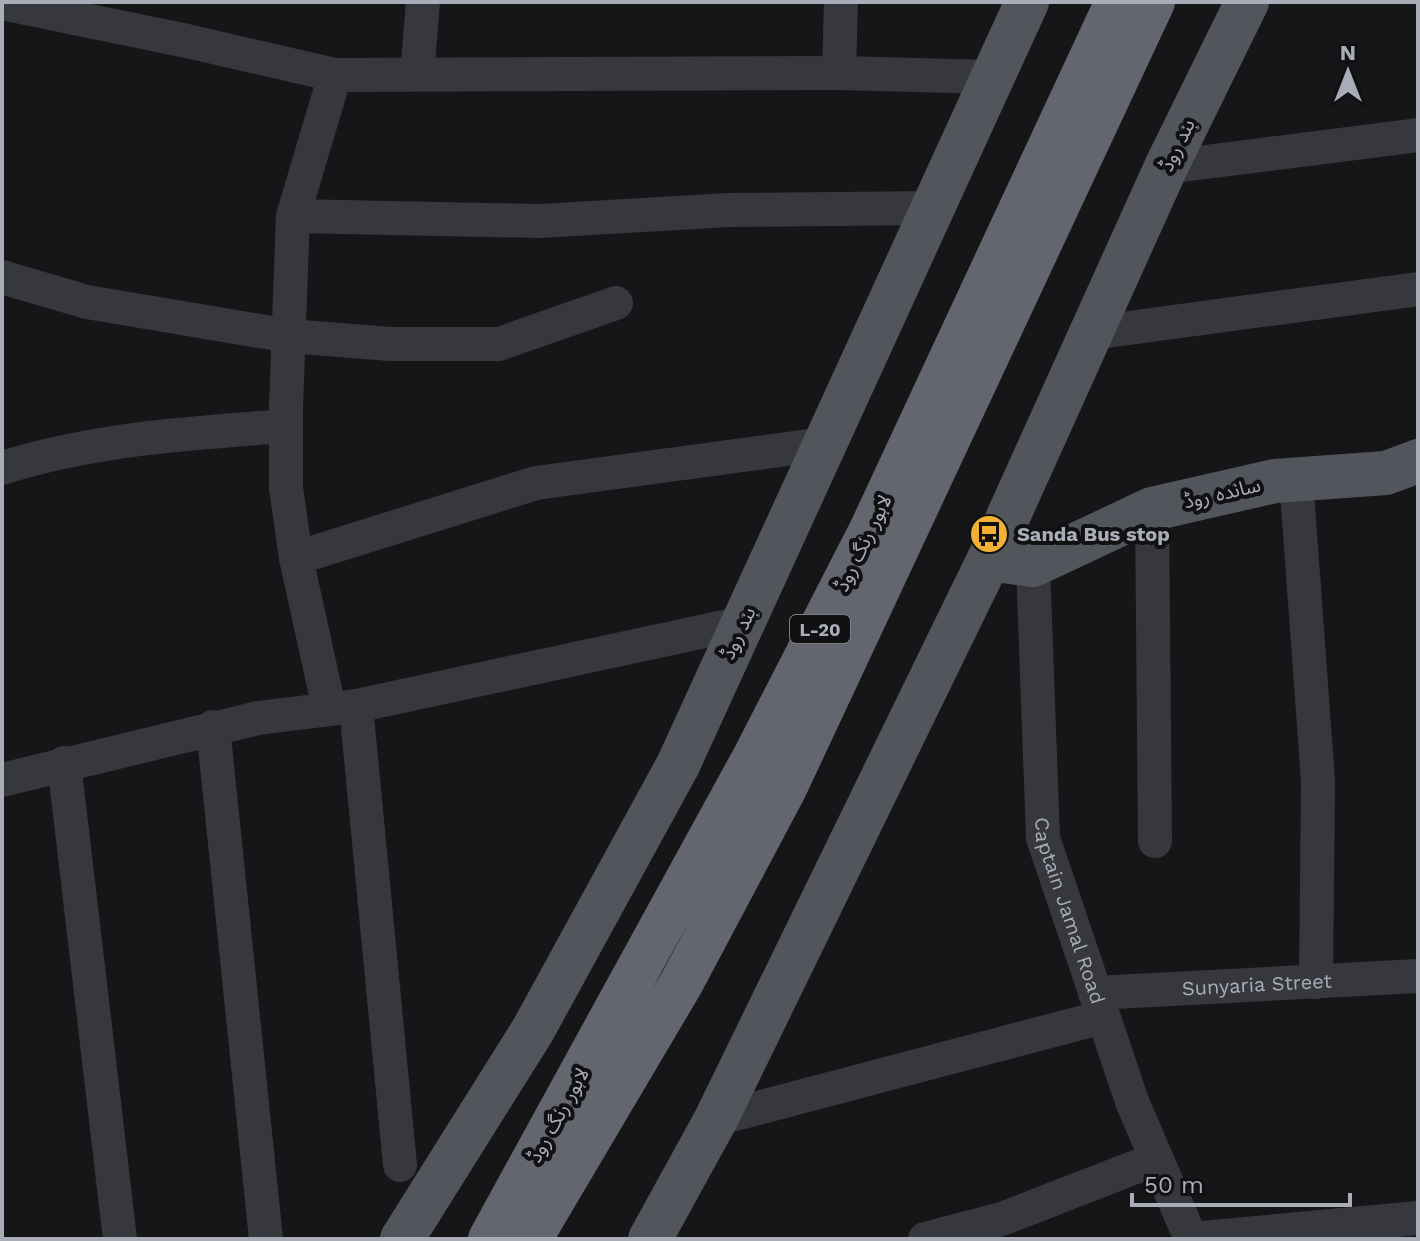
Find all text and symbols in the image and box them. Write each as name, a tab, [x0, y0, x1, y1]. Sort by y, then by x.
north arrow	[1308, 32, 1388, 112]
text: N	[1340, 40, 1356, 65]
street label: بند روڈ	[1154, 115, 1200, 175]
street label: ساندہ روڈ	[1181, 473, 1263, 513]
street label: لاہور رنگ روڈ	[829, 491, 897, 595]
bus stop icon: Sanda Bus stop	[968, 513, 1010, 555]
place label: Sanda Bus stop	[1017, 522, 1170, 546]
street label: بند روڈ	[715, 603, 761, 663]
road number: L-20	[790, 615, 850, 643]
street label: Captain Jamal Road	[1030, 817, 1110, 1007]
street label: Sunyaria Street	[1181, 969, 1333, 1000]
street label: لاہور رنگ روڈ	[522, 1063, 594, 1167]
scale bar	[1132, 1157, 1350, 1207]
text: 50 m	[1144, 1171, 1204, 1199]

